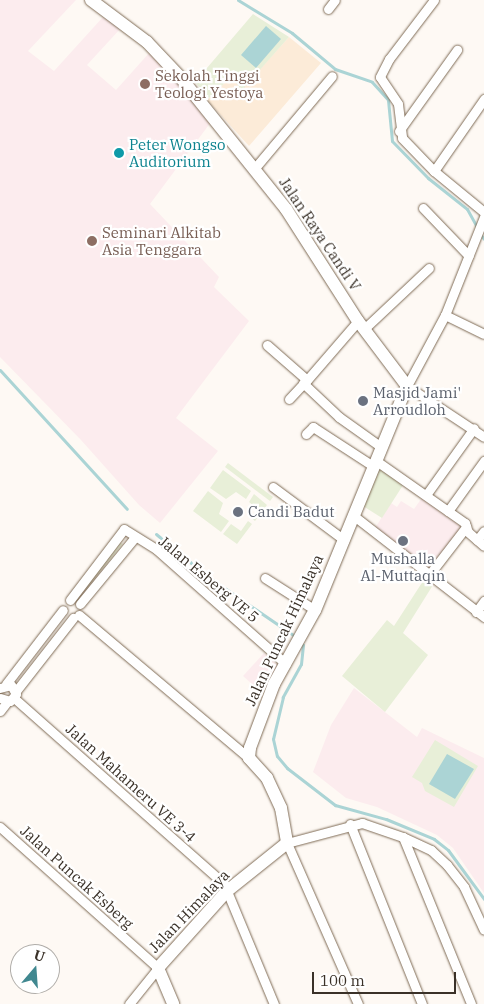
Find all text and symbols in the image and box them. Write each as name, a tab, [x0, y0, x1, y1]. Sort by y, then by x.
place label: Sekolah Tinggi Teologi Yestoya	[155, 66, 263, 101]
marker: Sekolah Tinggi Teologi Yestoya	[139, 78, 151, 90]
place label: Peter Wongso Auditorium	[129, 135, 225, 170]
marker: Peter Wongso Auditorium	[113, 147, 125, 159]
street label: Jalan Raya Candi V	[275, 174, 365, 294]
place label: Seminari Alkitab Asia Tenggara	[102, 223, 221, 258]
marker: Seminari Alkitab Asia Tenggara	[86, 235, 98, 247]
place label: Masjid Jami' Arroudloh	[373, 383, 461, 418]
marker: Masjid Jami' Arroudloh	[357, 395, 369, 407]
place label: Candi Badut	[248, 503, 335, 521]
marker: Candi Badut	[232, 506, 244, 518]
street label: Jalan Esberg VE 5	[155, 532, 263, 626]
marker: Mushalla Al-Muttaqin	[397, 535, 409, 547]
place label: Mushalla Al-Muttaqin	[361, 549, 445, 584]
street label: Jalan Puncak Himalaya	[241, 552, 327, 708]
street label: Jalan Mahameru VE 3-4	[62, 720, 200, 846]
street label: Jalan Puncak Esberg	[17, 821, 137, 933]
street label: Jalan Himalaya	[145, 866, 233, 956]
north arrow	[10, 944, 60, 994]
text: U	[31, 945, 47, 966]
scale bar	[314, 962, 458, 994]
text: 100 m	[320, 971, 365, 990]

